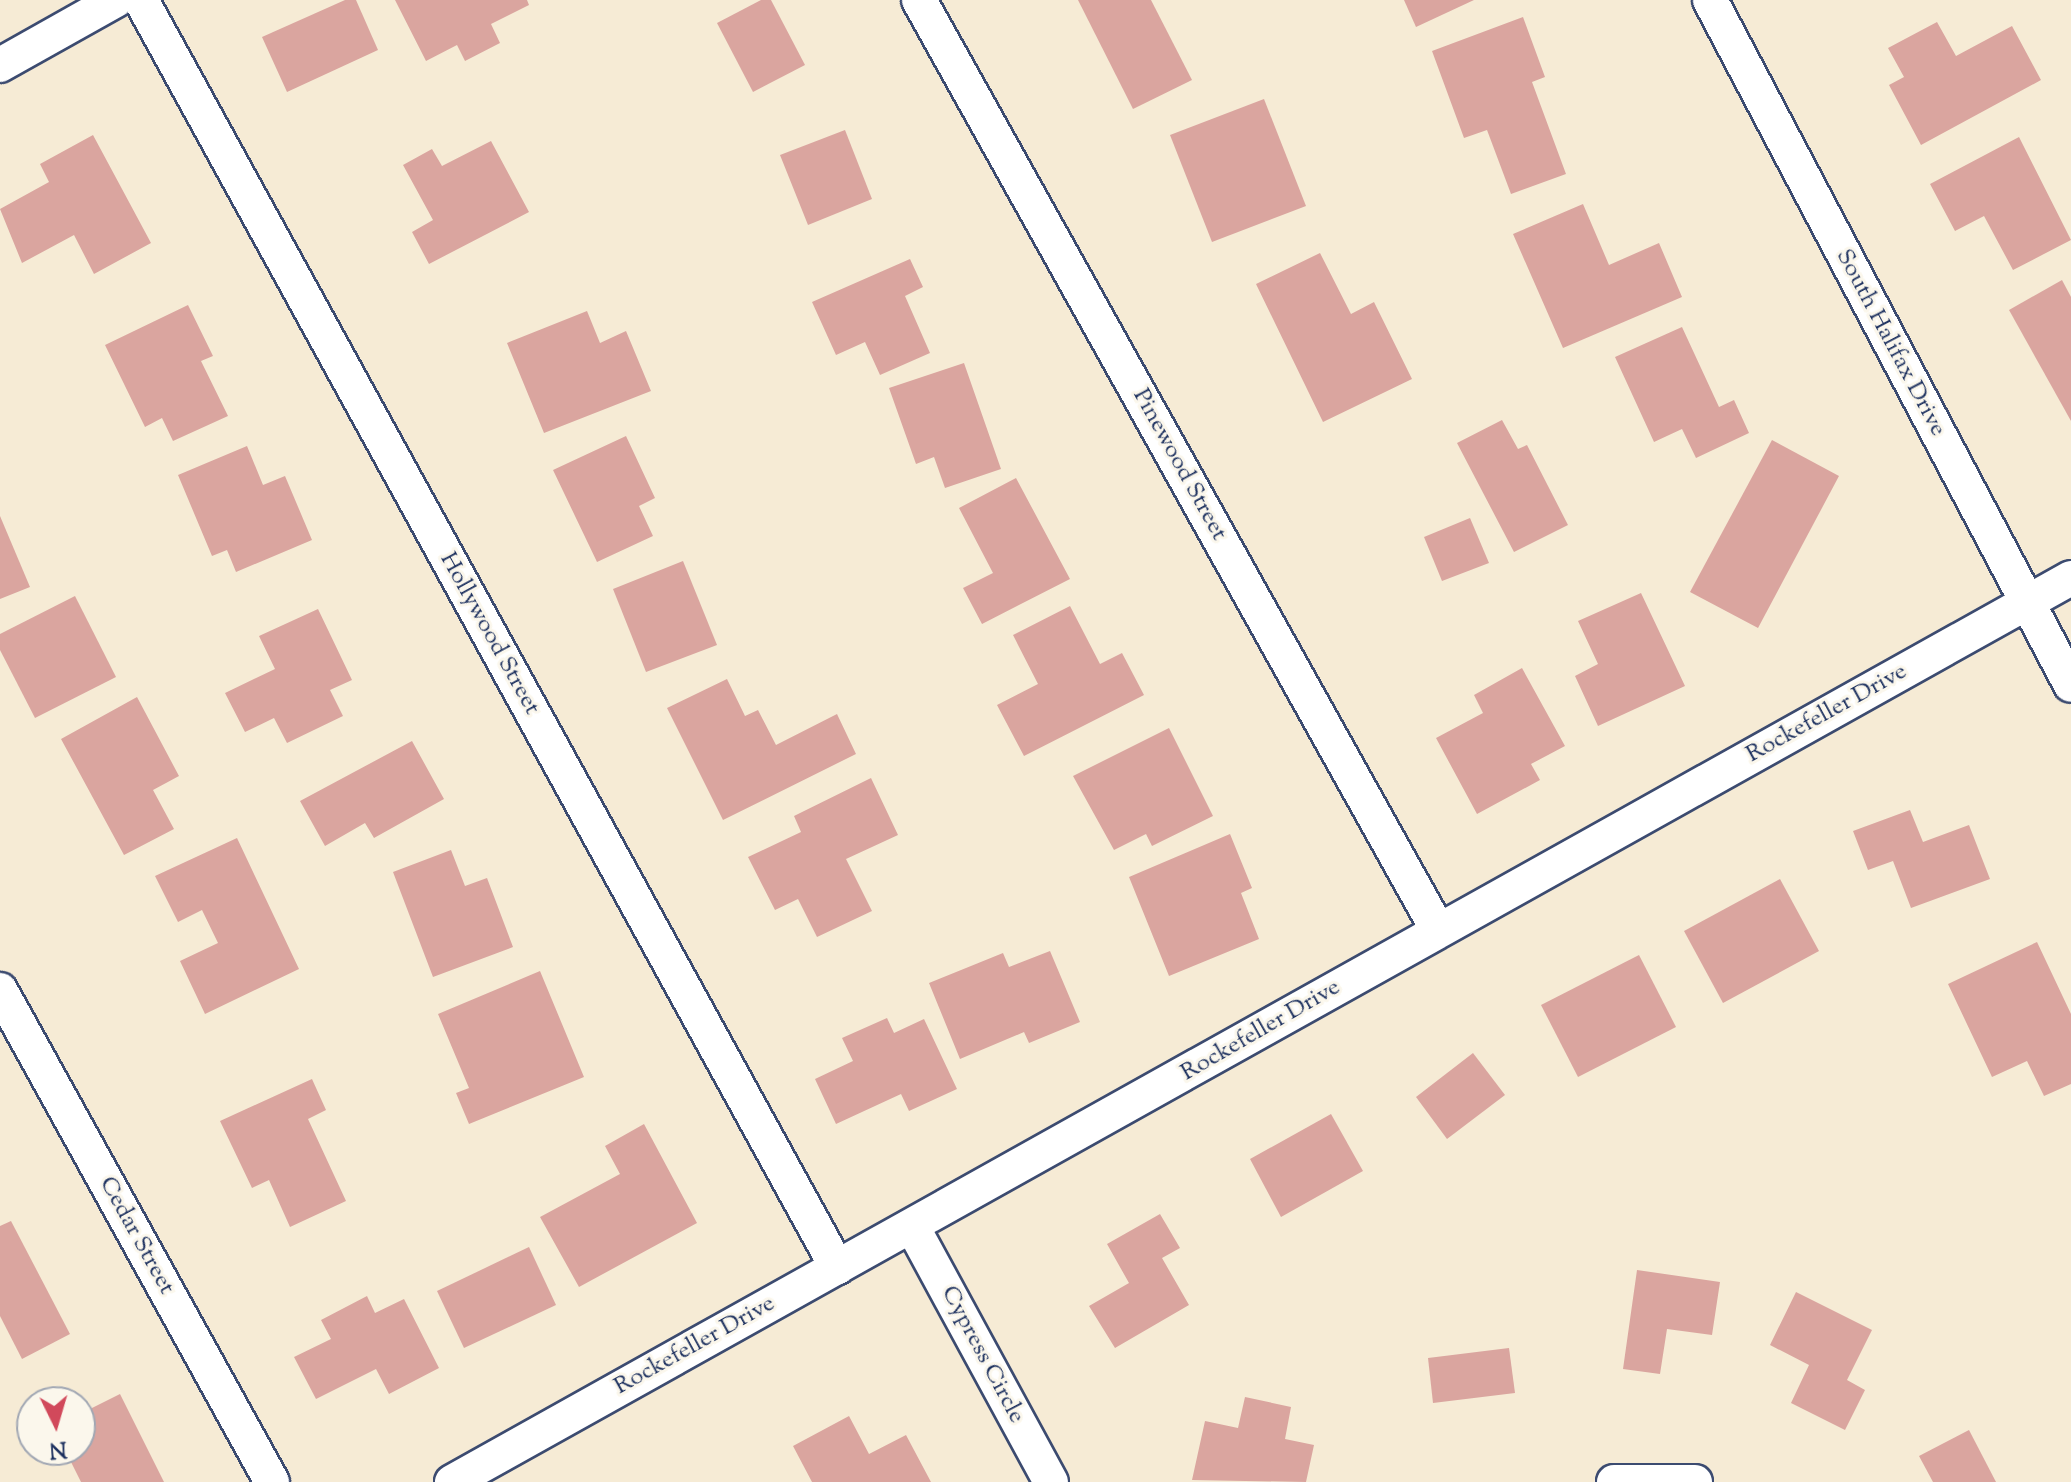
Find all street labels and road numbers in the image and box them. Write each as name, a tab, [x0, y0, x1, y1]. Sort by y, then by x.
street label: South Halifax Drive	[1829, 245, 1951, 441]
street label: Pinewood Street	[1125, 384, 1233, 546]
street label: Hollywood Street	[432, 548, 546, 720]
street label: Rockefeller Drive	[1742, 658, 1912, 770]
street label: Rockefeller Drive	[1176, 974, 1346, 1088]
street label: Cedar Street	[92, 1172, 180, 1300]
street label: Cypress Circle	[934, 1281, 1030, 1429]
street label: Rockefeller Drive	[610, 1290, 780, 1402]

